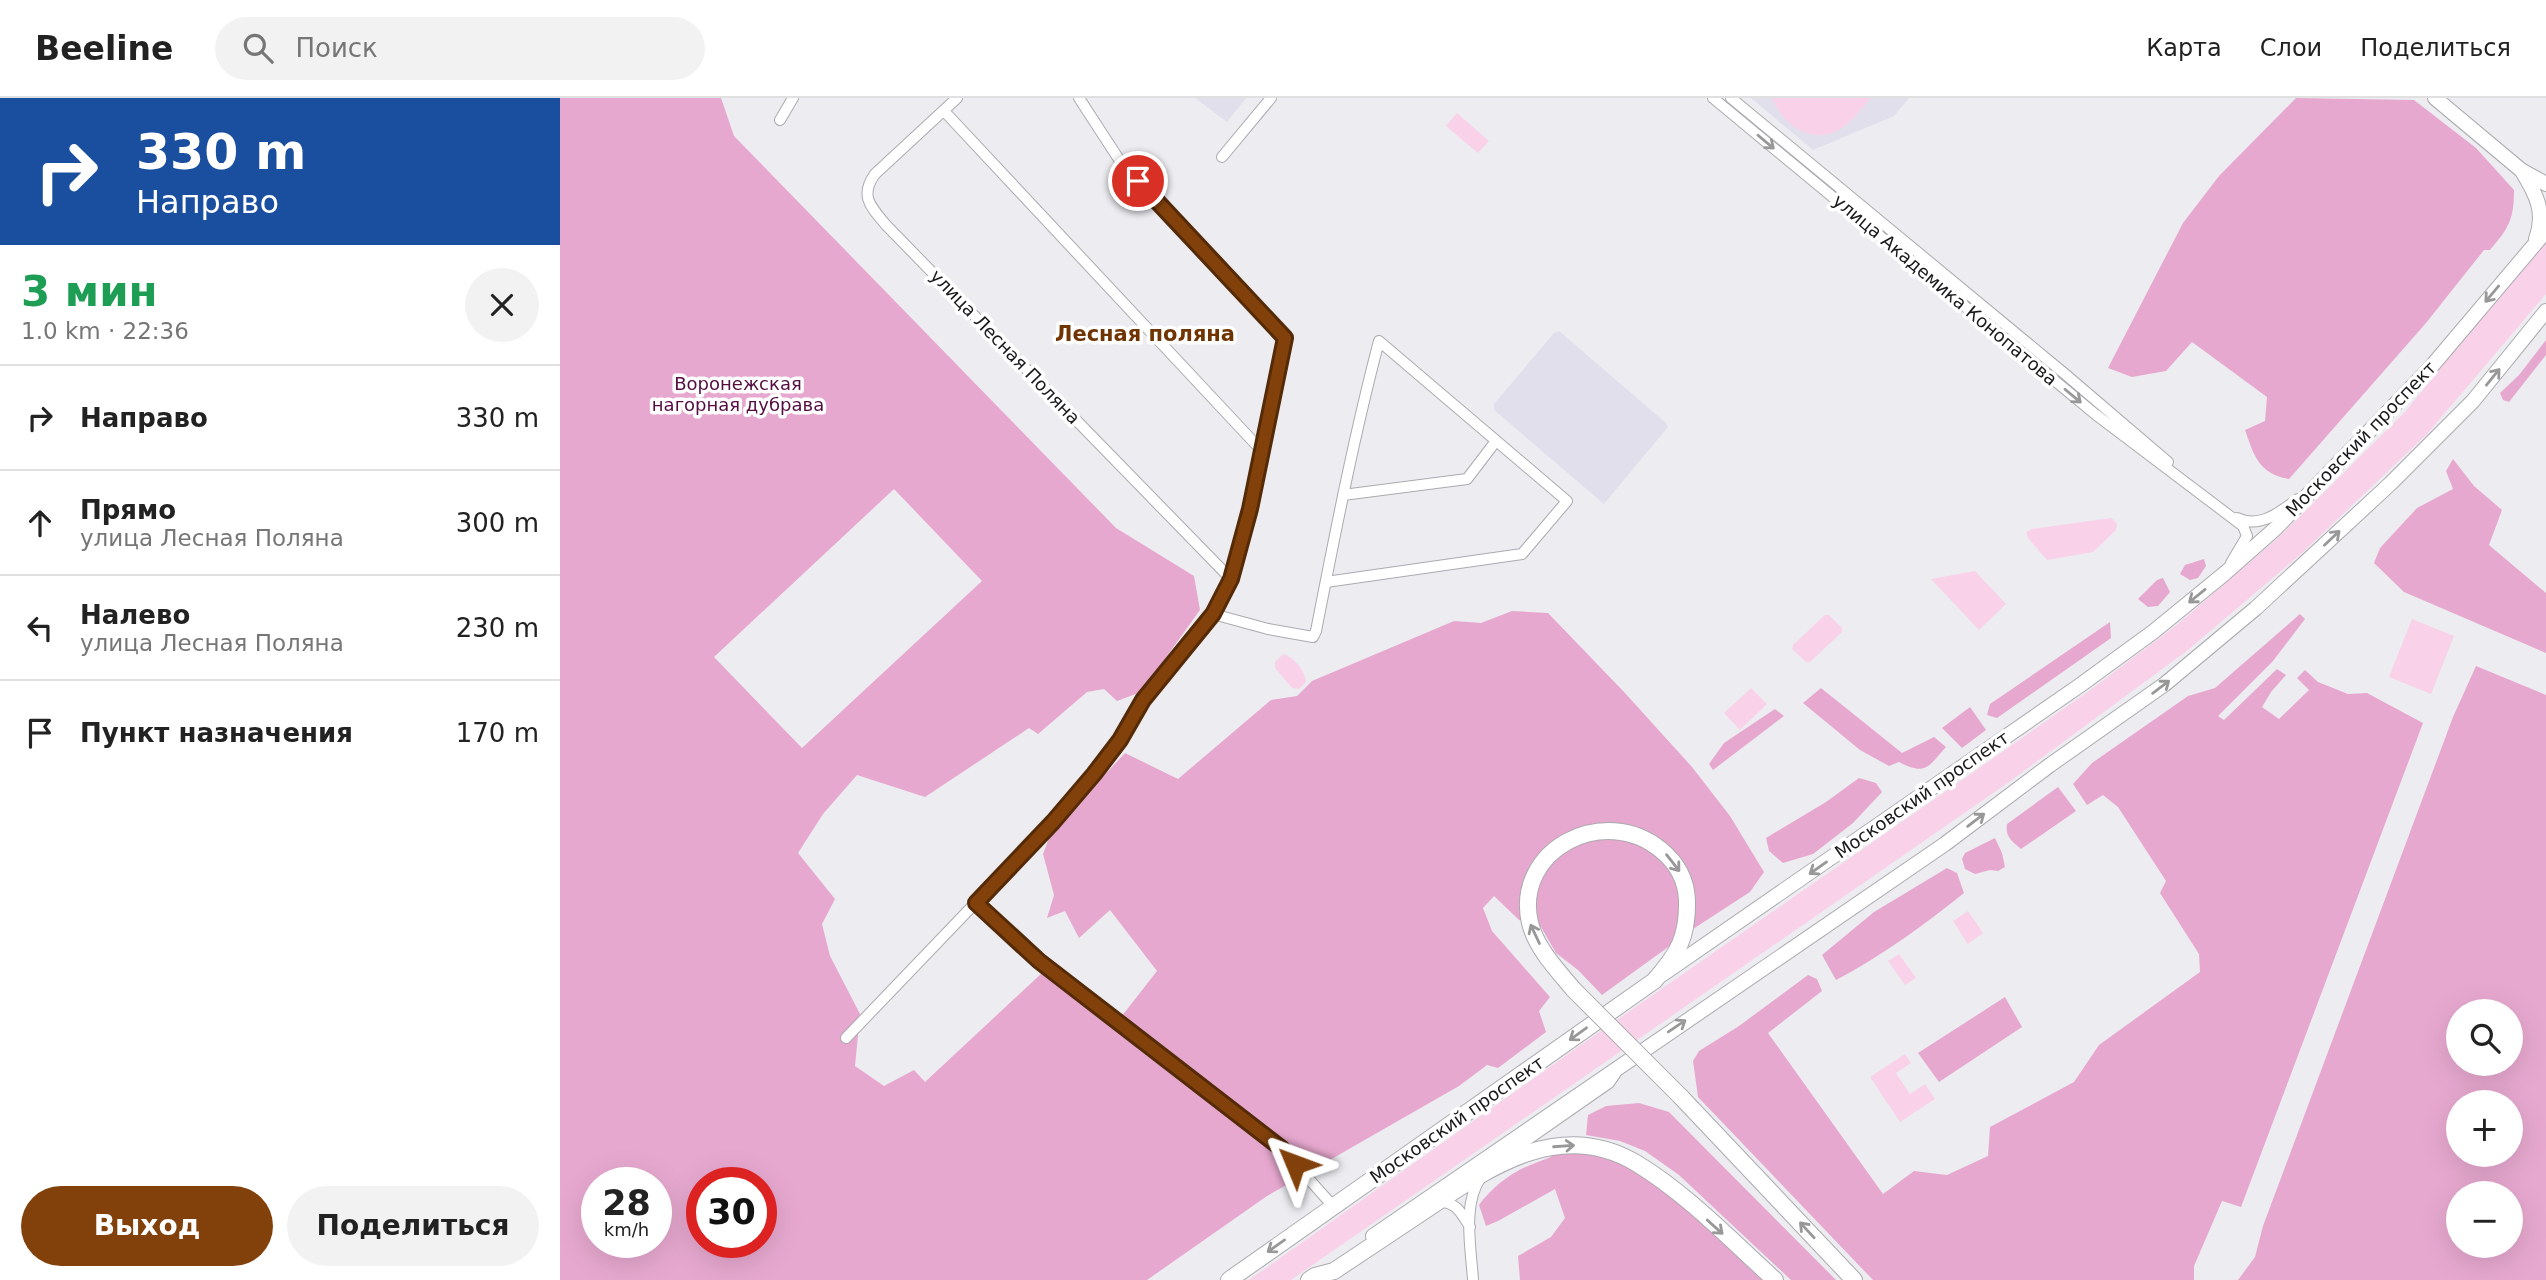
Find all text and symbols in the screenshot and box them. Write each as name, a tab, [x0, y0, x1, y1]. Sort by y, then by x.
search box	[215, 17, 705, 80]
text: Beeline	[35, 29, 173, 68]
icon: search	[239, 29, 277, 67]
text: Поиск	[295, 33, 378, 63]
text: Карта	[2146, 34, 2222, 62]
text: Слои	[2260, 34, 2322, 62]
text: Поделиться	[2360, 34, 2511, 62]
text: 330 m	[136, 124, 306, 181]
icon: right	[21, 126, 112, 217]
one-way arrow	[1756, 134, 1774, 149]
pin	[1108, 151, 1168, 211]
icon: arrive	[1119, 162, 1157, 200]
text: Направо	[136, 183, 279, 221]
street label: улица Академика Конопатова	[1829, 190, 2062, 390]
street label: улица Лесная Поляна	[926, 265, 1085, 428]
text: 3 мин	[21, 267, 158, 316]
button: close	[465, 268, 539, 342]
one-way arrow	[2484, 285, 2500, 303]
text: 1.0 km · 22:36	[21, 318, 189, 344]
district label: Лесная поляна	[1055, 322, 1235, 346]
street label: Московский проспект	[2281, 357, 2440, 520]
one-way arrow	[2485, 368, 2500, 386]
park label: Воронежская нагорная дубрава	[652, 373, 824, 415]
one-way arrow	[2064, 388, 2082, 404]
icon: right	[21, 399, 59, 437]
text: Направо	[80, 403, 208, 433]
text: 330 m	[456, 403, 539, 433]
text: Прямо	[80, 495, 176, 525]
icon: ahead	[21, 504, 59, 542]
text: 300 m	[456, 508, 539, 538]
text: улица Лесная Поляна	[80, 525, 344, 551]
one-way arrow	[2323, 529, 2340, 546]
one-way arrow	[2189, 588, 2207, 603]
text: Налево	[80, 600, 190, 630]
icon: left	[21, 609, 59, 647]
text: 230 m	[456, 613, 539, 643]
text: улица Лесная Поляна	[80, 630, 344, 656]
one-way arrow	[2151, 680, 2170, 695]
icon: arrive	[21, 714, 59, 752]
text: Пункт назначения	[80, 718, 353, 748]
text: 170 m	[456, 718, 539, 748]
street label: Московский проспект	[1831, 727, 2013, 863]
one-way arrow	[1966, 813, 1985, 828]
one-way arrow	[1666, 854, 1681, 872]
one-way arrow	[1809, 861, 1828, 875]
one-way arrow	[1528, 924, 1542, 945]
map controls	[2446, 999, 2523, 1258]
button: search	[2446, 999, 2523, 1076]
one-way arrow	[1667, 1019, 1687, 1033]
one-way arrow	[1570, 1027, 1588, 1042]
street label: Московский проспект	[1366, 1052, 1548, 1188]
button: +	[2446, 1090, 2523, 1167]
position arrow	[1258, 1127, 1332, 1201]
one-way arrow	[1552, 1139, 1574, 1152]
speed limit sign: 30	[686, 1167, 777, 1258]
button: −	[2446, 1181, 2523, 1258]
text: 28	[602, 1183, 651, 1223]
button: Выход	[21, 1186, 273, 1266]
button: Поделиться	[287, 1186, 539, 1266]
text: km/h	[604, 1219, 649, 1240]
one-way arrow	[1706, 1219, 1724, 1235]
one-way arrow	[1799, 1222, 1816, 1239]
one-way arrow	[1267, 1239, 1286, 1253]

